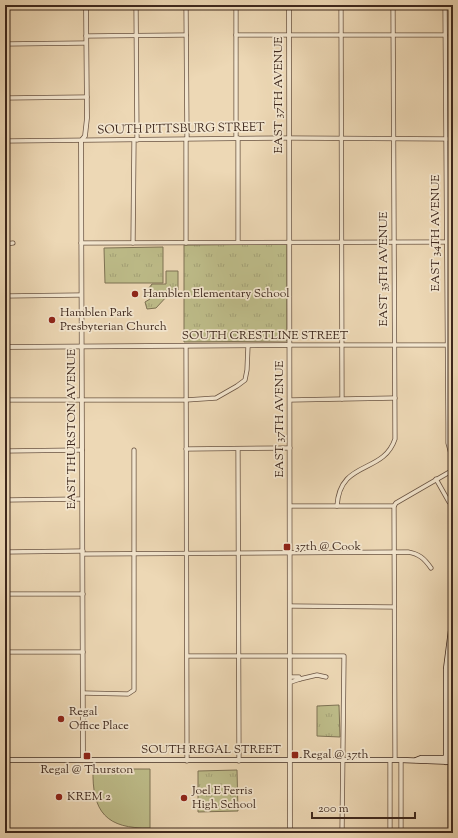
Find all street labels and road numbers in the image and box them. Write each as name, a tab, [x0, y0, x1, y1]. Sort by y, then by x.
street label: EAST 37TH AVENUE	[270, 36, 288, 153]
street label: SOUTH PITTSBURG STREET	[97, 119, 265, 139]
street label: EAST 34TH AVENUE	[427, 174, 445, 291]
street label: EAST 35TH AVENUE	[375, 211, 393, 326]
street label: SOUTH CRESTLINE STREET	[182, 327, 349, 345]
street label: EAST THURSTON AVENUE	[63, 348, 81, 509]
street label: EAST 37TH AVENUE	[271, 360, 289, 477]
street label: SOUTH REGAL STREET	[141, 741, 282, 759]

